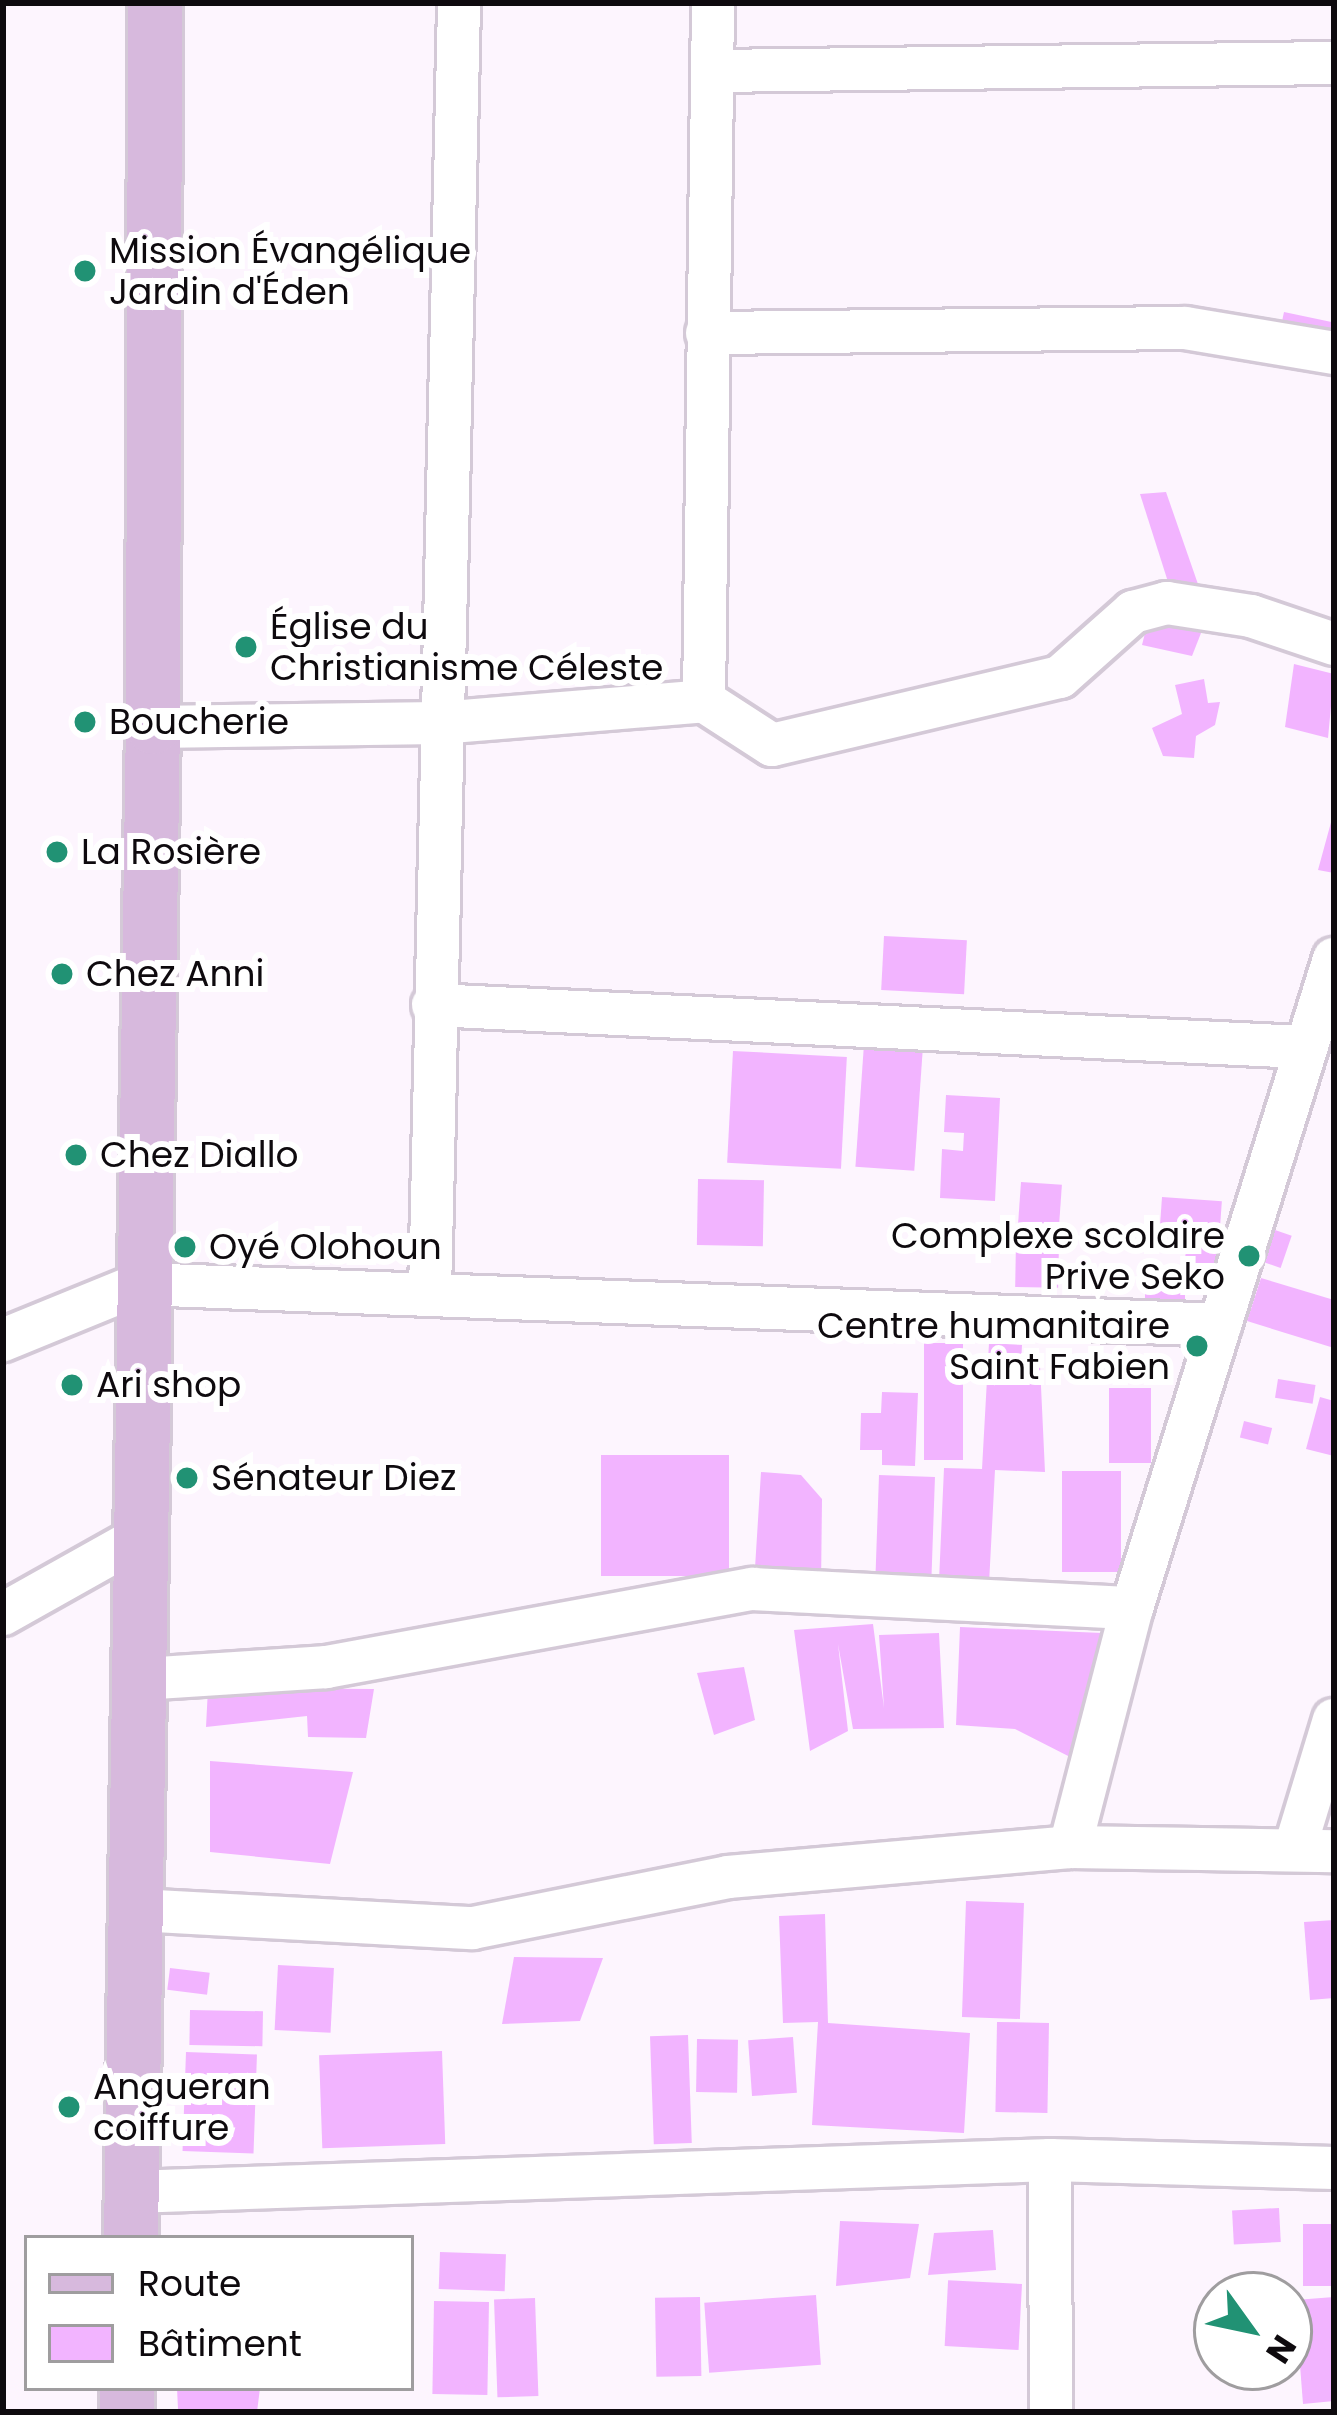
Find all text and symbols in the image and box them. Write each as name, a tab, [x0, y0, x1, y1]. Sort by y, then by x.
place label: Mission Évangélique Jardin d'Éden	[109, 228, 471, 313]
marker: Mission Évangélique Jardin d'Éden	[72, 258, 98, 284]
place label: Église du Christianisme Céleste	[270, 604, 663, 689]
marker: Église du Christianisme Céleste	[233, 634, 259, 660]
place label: Boucherie	[109, 700, 289, 744]
marker: Boucherie	[72, 709, 98, 735]
place label: La Rosière	[81, 830, 261, 874]
marker: La Rosière	[44, 839, 70, 865]
place label: Chez Anni	[86, 952, 264, 996]
marker: Chez Anni	[49, 961, 75, 987]
place label: Chez Diallo	[100, 1133, 299, 1177]
marker: Chez Diallo	[63, 1142, 89, 1168]
place label: Complexe scolaire Prive Seko	[891, 1213, 1225, 1298]
place label: Oyé Olohoun	[209, 1225, 442, 1269]
marker: Oyé Olohoun	[172, 1234, 198, 1260]
marker: Complexe scolaire Prive Seko	[1236, 1243, 1262, 1269]
place label: Centre humanitaire Saint Fabien	[817, 1303, 1170, 1388]
marker: Centre humanitaire Saint Fabien	[1181, 1330, 1213, 1362]
place label: Ari shop	[96, 1363, 241, 1407]
marker: Ari shop	[59, 1372, 85, 1398]
place label: Sénateur Diez	[211, 1456, 456, 1500]
marker: Sénateur Diez	[174, 1465, 200, 1491]
place label: Angueran coiffure	[93, 2064, 271, 2149]
marker: Angueran coiffure	[56, 2094, 82, 2120]
legend	[24, 2235, 414, 2391]
text: Route	[138, 2258, 241, 2309]
north arrow	[1193, 2271, 1313, 2391]
text: Bâtiment	[138, 2318, 302, 2369]
text: N	[1255, 2326, 1308, 2372]

